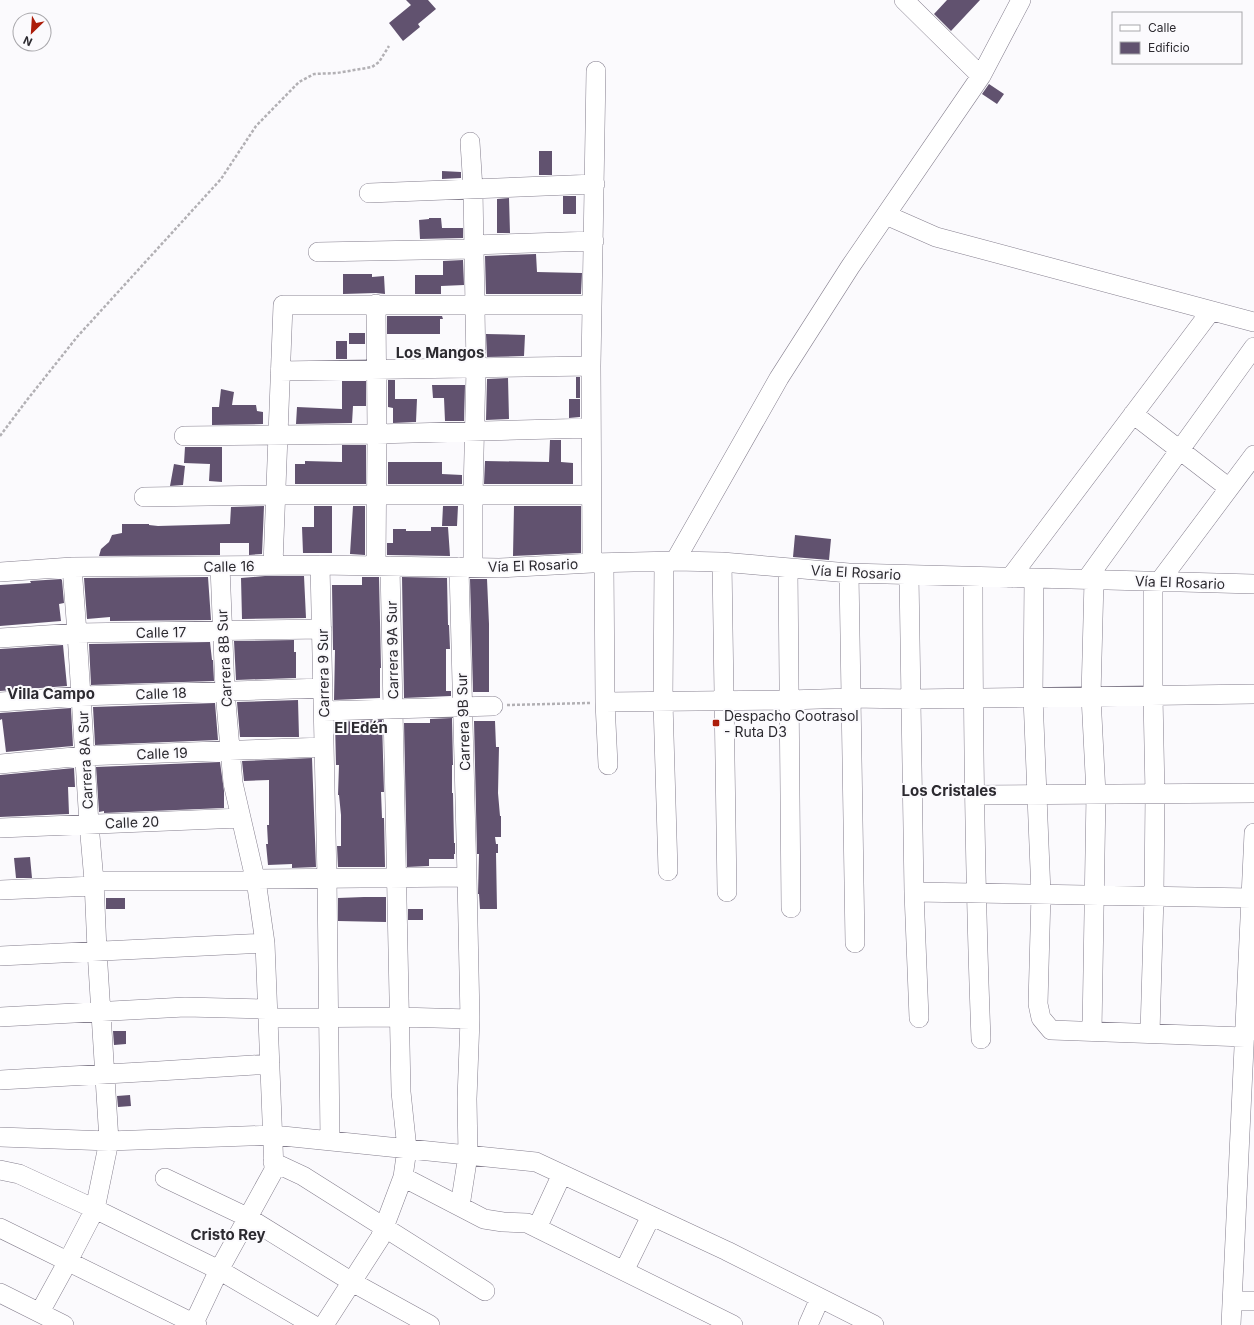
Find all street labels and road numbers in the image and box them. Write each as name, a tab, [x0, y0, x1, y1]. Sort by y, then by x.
street label: Vía El Rosario	[488, 555, 578, 575]
street label: Calle 16	[203, 557, 255, 575]
street label: Vía El Rosario	[810, 561, 902, 583]
street label: Vía El Rosario	[1135, 572, 1225, 592]
street label: Carrera 9A Sur	[383, 601, 401, 699]
street label: Carrera 8B Sur	[213, 609, 235, 707]
street label: Calle 17	[136, 623, 187, 641]
street label: Carrera 9 Sur	[314, 628, 332, 718]
street label: Carrera 9B Sur	[453, 673, 473, 771]
street label: Calle 18	[135, 684, 187, 702]
street label: Carrera 8A Sur	[74, 710, 96, 810]
street label: Calle 19	[136, 744, 188, 762]
street label: Calle 20	[105, 813, 159, 831]

